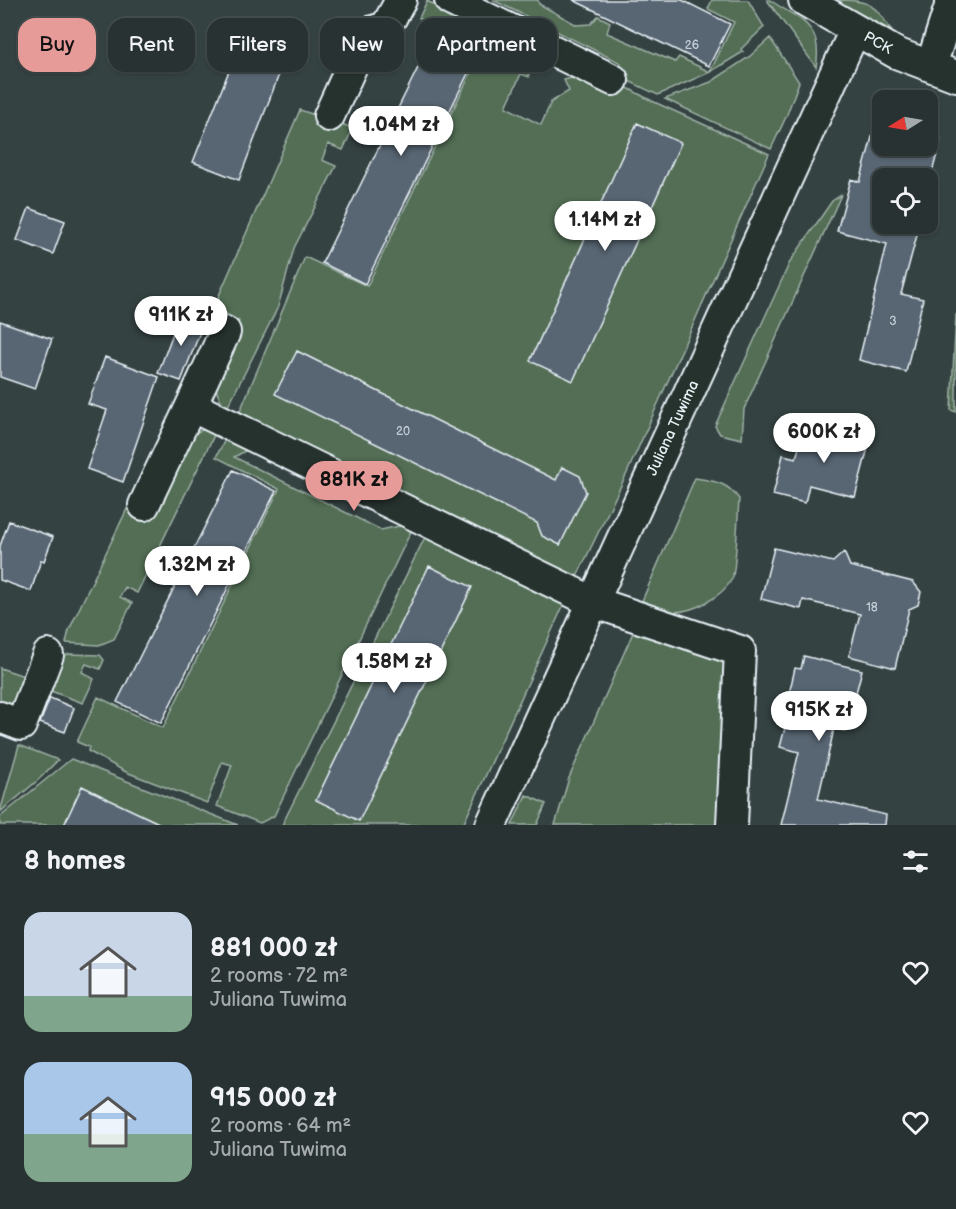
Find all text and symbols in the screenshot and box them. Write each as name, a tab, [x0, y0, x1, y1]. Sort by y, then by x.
chip: Buy	[18, 18, 96, 72]
chip: Rent	[108, 18, 195, 72]
chip: Filters	[207, 18, 308, 72]
chip: New	[320, 18, 404, 72]
chip: Apartment	[416, 18, 557, 72]
street label: PCK	[860, 27, 896, 59]
house number: 26	[685, 38, 699, 53]
north arrow	[872, 90, 938, 156]
map controls	[872, 90, 938, 234]
pin: 1.04M zł	[339, 106, 463, 157]
text: 1.04M zł	[362, 113, 440, 137]
button: locate	[872, 168, 938, 234]
pin: 1.14M zł	[543, 201, 667, 252]
text: 1.14M zł	[568, 208, 642, 232]
pin: 911K zł	[126, 296, 236, 347]
text: 911K zł	[148, 303, 214, 327]
house number: 3	[889, 314, 897, 329]
street label: Juliana Tuwima	[643, 377, 703, 479]
pin: 600K zł	[769, 413, 879, 464]
text: 600K zł	[787, 420, 861, 444]
house number: 20	[396, 424, 410, 439]
pin: 881K zł	[299, 461, 409, 512]
text: 881K zł	[320, 468, 388, 492]
pin: 1.32M zł	[135, 546, 259, 597]
text: 1.32M zł	[159, 553, 235, 577]
house number: 18	[866, 600, 878, 615]
pin: 1.58M zł	[332, 643, 456, 694]
text: 1.58M zł	[356, 650, 432, 674]
pin: 915K zł	[764, 691, 874, 742]
text: 915K zł	[785, 698, 853, 722]
icon: filters	[899, 845, 932, 878]
text: 8 homes	[24, 846, 126, 877]
text: 881 000 zł	[210, 933, 338, 964]
icon: home	[72, 936, 144, 1008]
icon: heart	[899, 956, 932, 989]
text: 2 rooms · 72 m²	[210, 964, 348, 988]
text: Juliana Tuwima	[210, 988, 347, 1012]
text: 915 000 zł	[210, 1083, 337, 1114]
icon: home	[72, 1086, 144, 1158]
icon: heart	[899, 1106, 932, 1139]
text: 2 rooms · 64 m²	[210, 1114, 351, 1138]
text: Juliana Tuwima	[210, 1138, 347, 1162]

